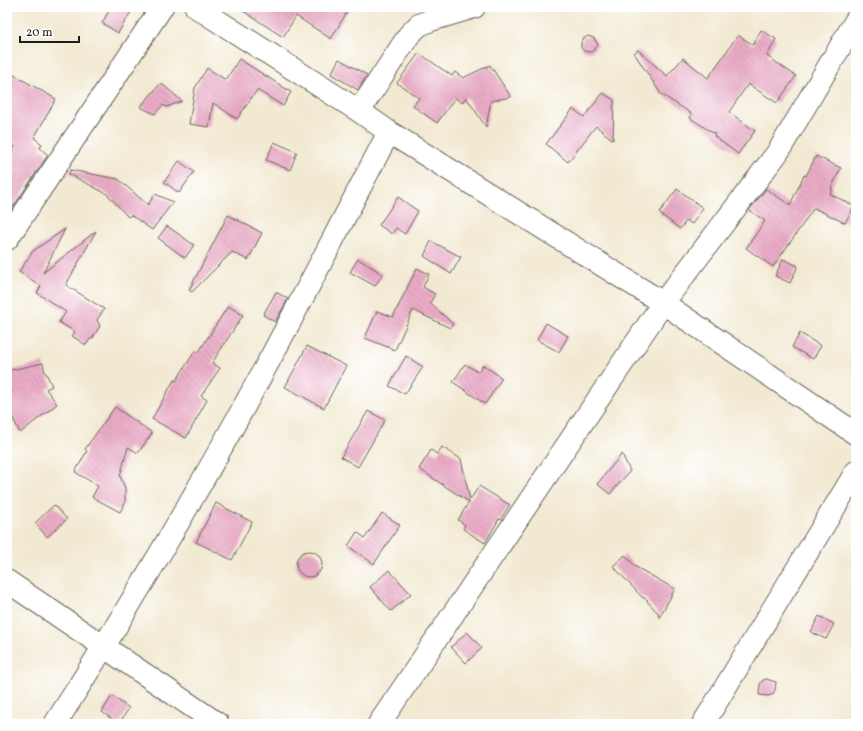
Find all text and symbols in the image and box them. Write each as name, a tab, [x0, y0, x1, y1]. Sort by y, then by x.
scale bar	[20, 18, 79, 44]
text: 20 m	[26, 25, 53, 41]

